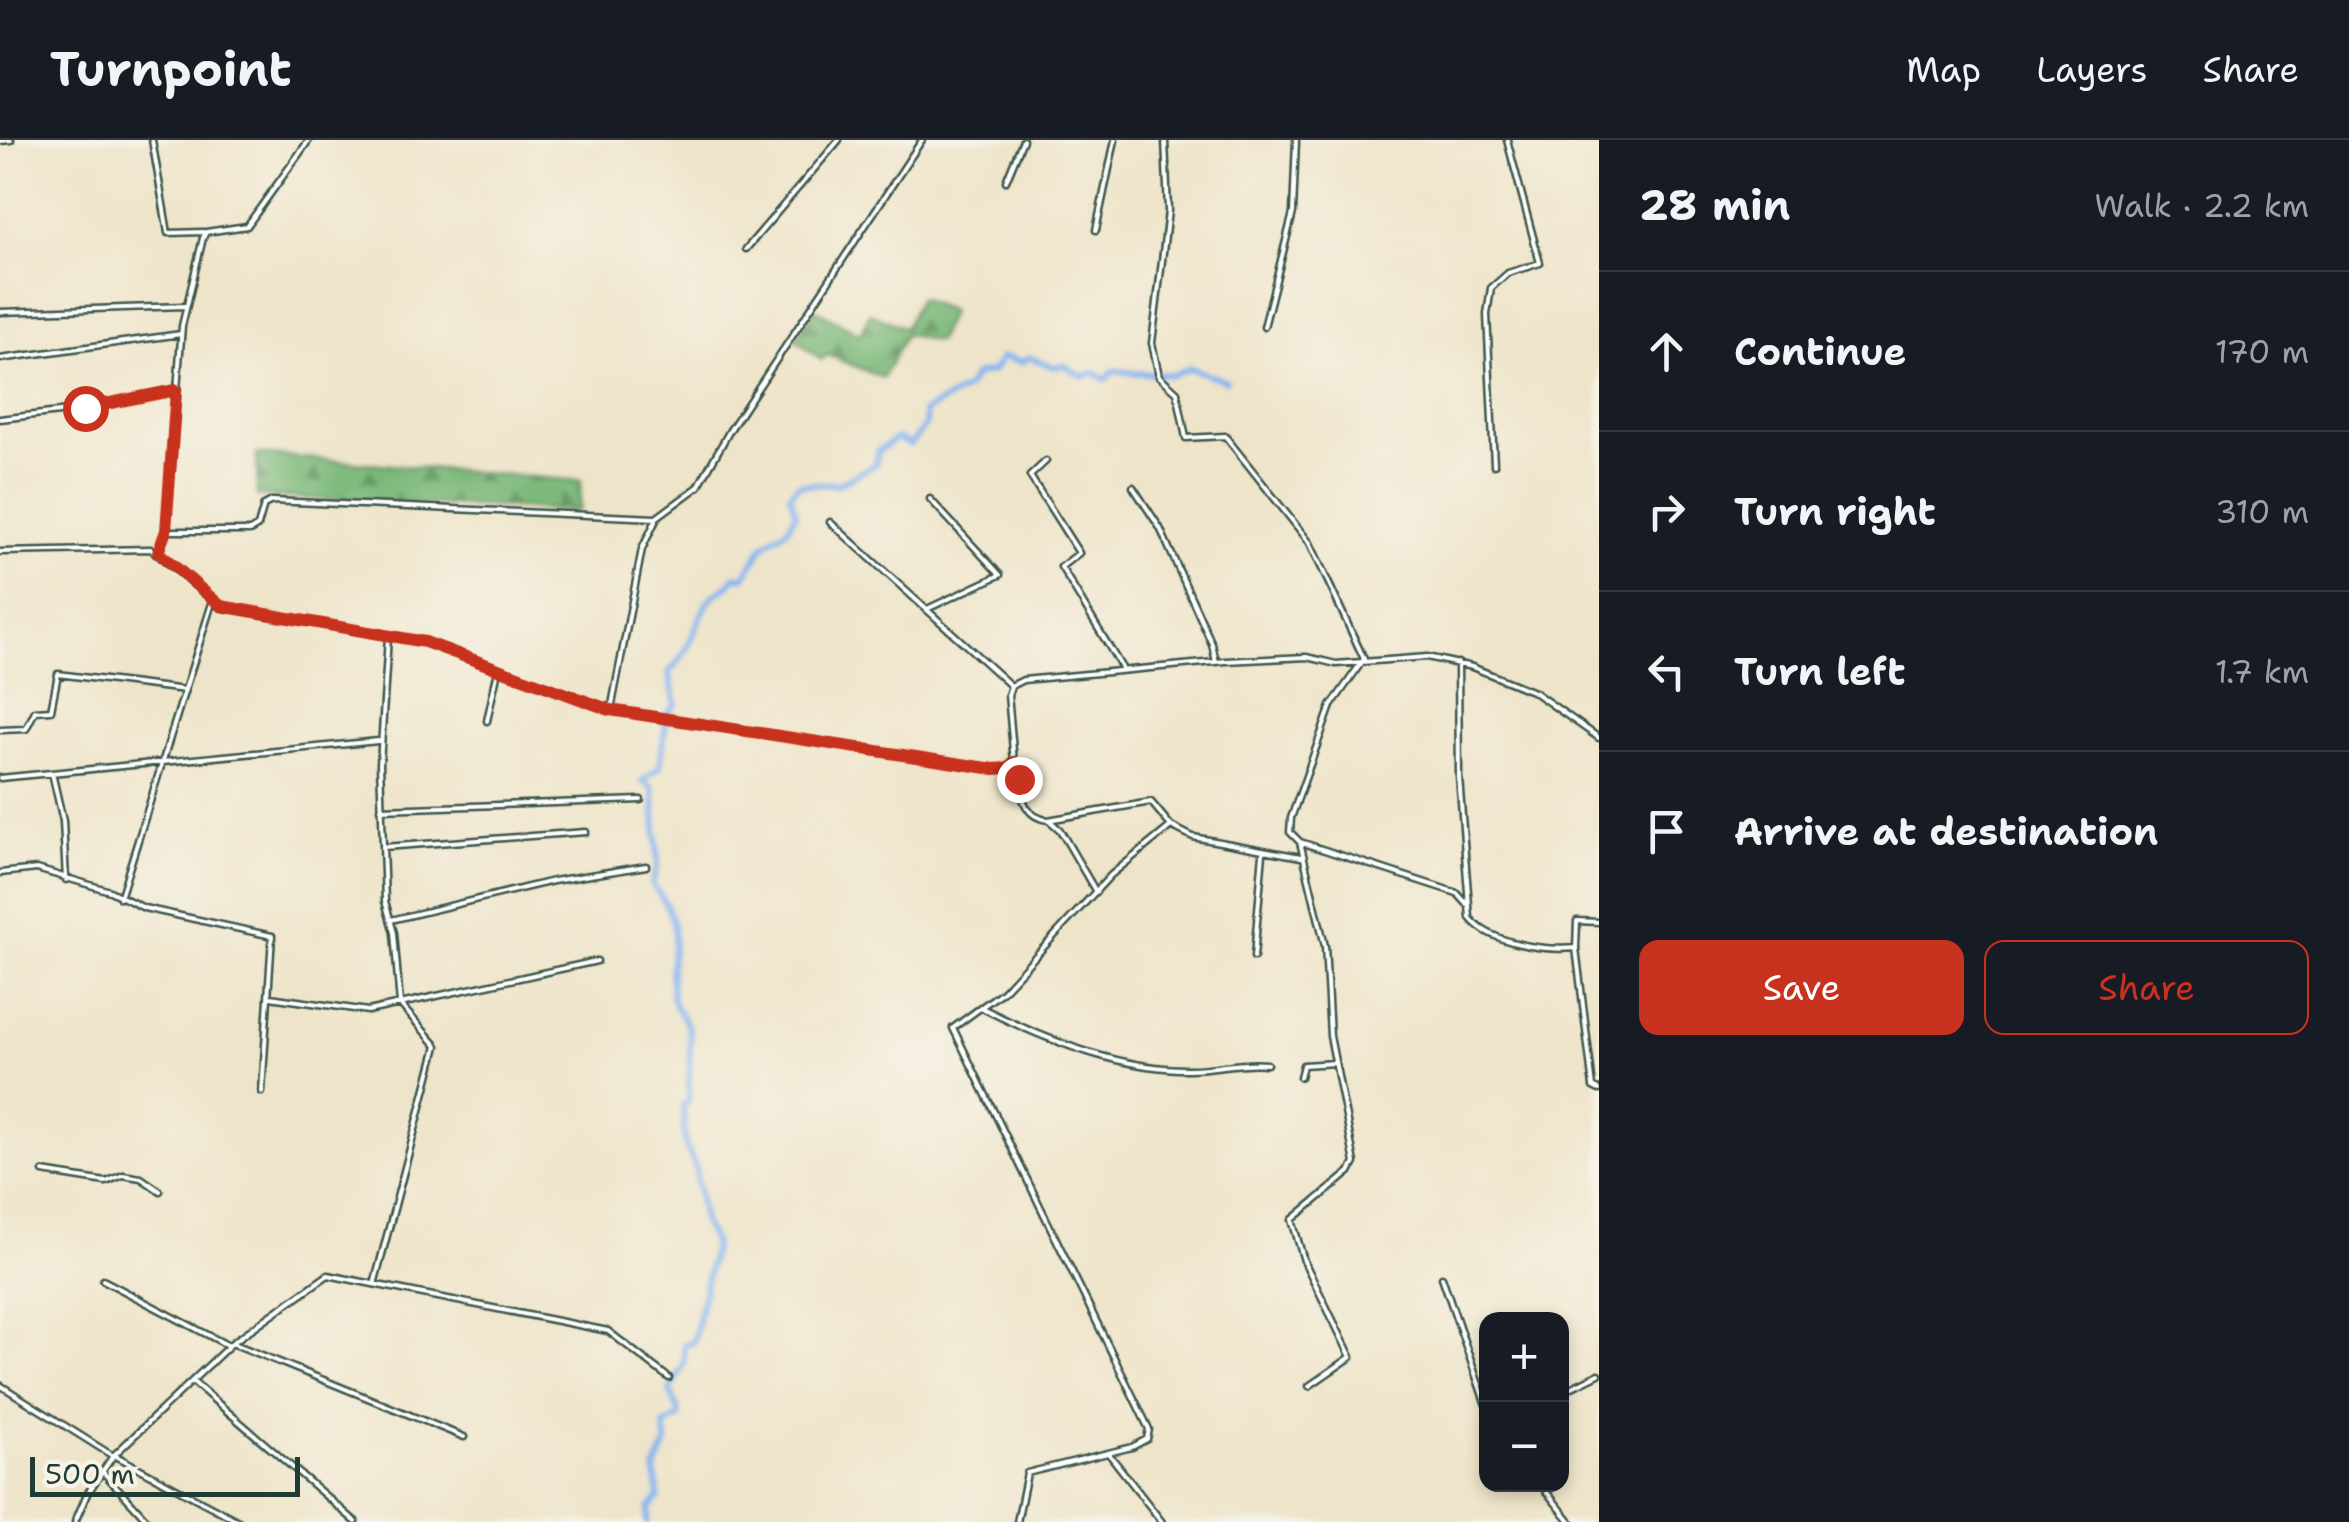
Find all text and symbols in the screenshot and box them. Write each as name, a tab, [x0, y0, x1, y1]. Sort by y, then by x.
text: Turnpoint	[50, 37, 292, 101]
text: Map	[1906, 46, 1981, 93]
text: Layers	[2036, 46, 2148, 93]
text: Share	[2203, 46, 2299, 93]
text: 28 min	[1639, 177, 1791, 233]
text: Walk · 2.2 km	[2095, 184, 2309, 227]
icon: ahead	[1639, 324, 1694, 379]
text: Continue	[1734, 326, 1906, 377]
text: 170 m	[2215, 330, 2309, 373]
route start	[63, 386, 109, 432]
icon: right	[1639, 484, 1694, 539]
text: Turn right	[1734, 486, 1936, 537]
text: 310 m	[2215, 490, 2309, 533]
icon: left	[1639, 644, 1694, 699]
text: Turn left	[1734, 646, 1906, 697]
text: 1.7 km	[2215, 650, 2309, 693]
route end	[997, 757, 1043, 803]
icon: arrive	[1639, 804, 1694, 859]
text: Arrive at destination	[1734, 806, 2158, 857]
button: Save	[1639, 940, 1964, 1035]
button: Share	[1984, 940, 2309, 1035]
map controls	[1479, 1312, 1569, 1492]
button: +	[1479, 1312, 1569, 1402]
button: −	[1479, 1402, 1569, 1492]
scale bar	[30, 1452, 300, 1496]
text: 500 m	[45, 1455, 135, 1493]

